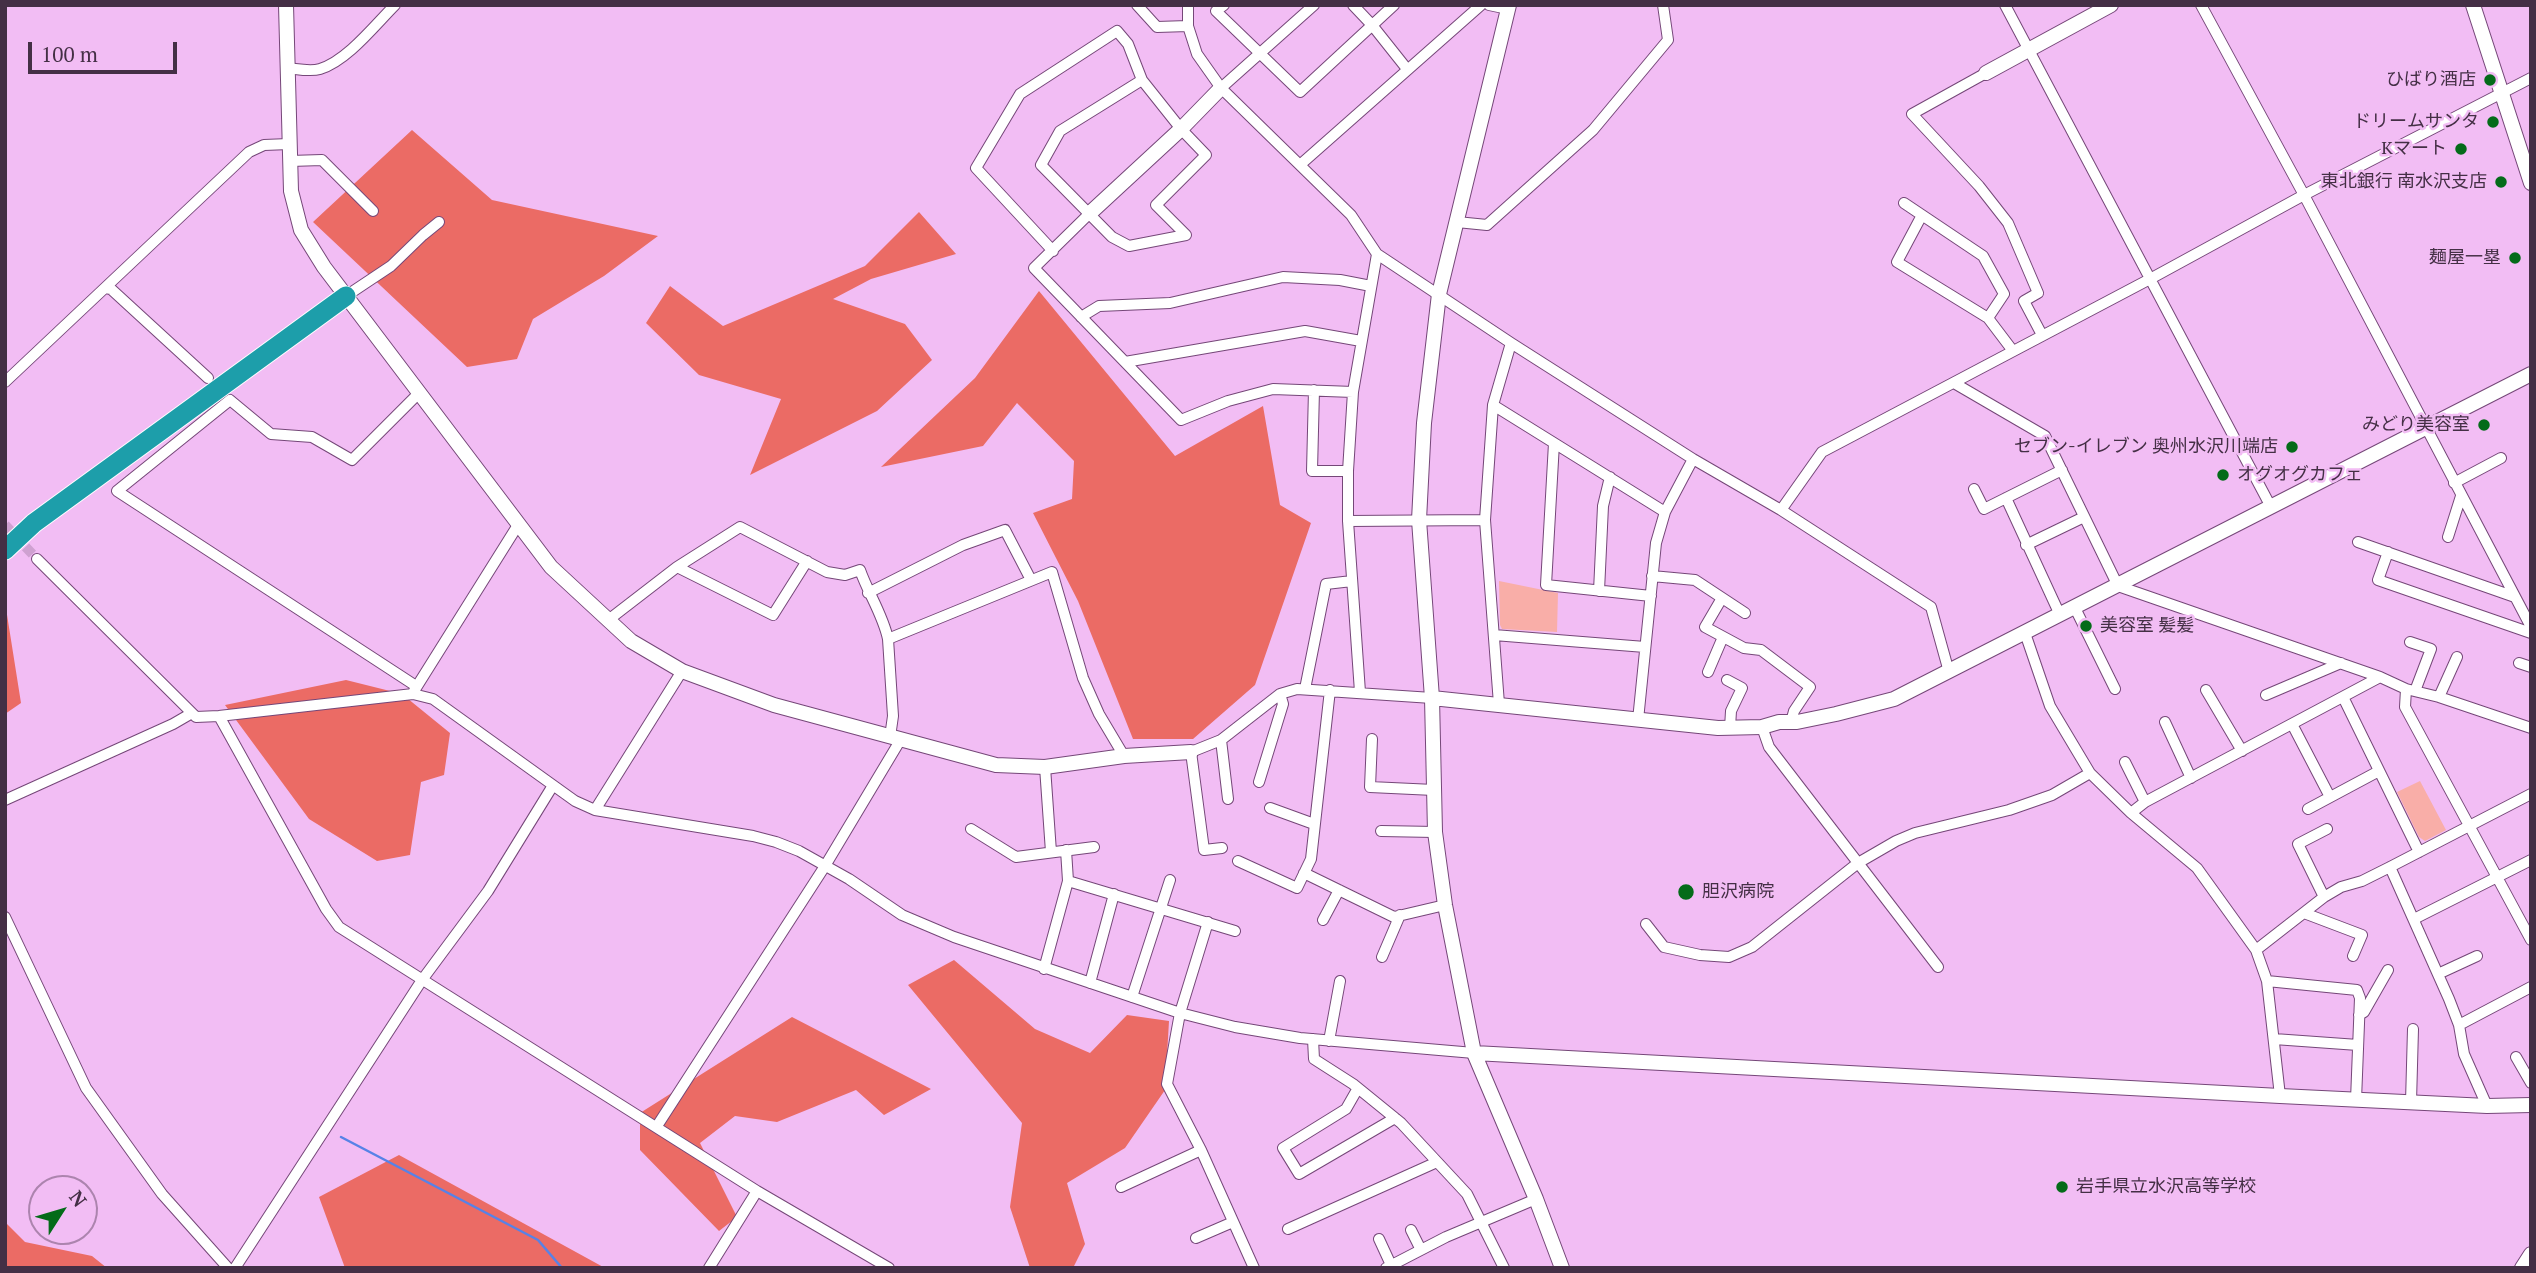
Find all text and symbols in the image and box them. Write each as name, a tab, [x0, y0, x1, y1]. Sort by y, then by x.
scale bar	[32, 28, 180, 72]
text: 100 m	[41, 40, 98, 68]
place label: ひばり酒店	[2386, 69, 2476, 91]
marker: ひばり酒店	[2482, 72, 2498, 88]
place label: ドリームサンタ	[2353, 111, 2479, 133]
marker: ドリームサンタ	[2485, 114, 2501, 130]
place label: Kマート	[2381, 138, 2447, 160]
marker: Kマート	[2453, 141, 2469, 157]
place label: 東北銀行 南水沢支店	[2321, 171, 2487, 193]
marker: 東北銀行 南水沢支店	[2493, 174, 2509, 190]
place label: 麺屋一塁	[2429, 247, 2501, 269]
marker: 麺屋一塁	[2507, 250, 2523, 266]
place label: みどり美容室	[2362, 414, 2470, 436]
marker: みどり美容室	[2476, 417, 2492, 433]
place label: セブン-イレブン 奥州水沢川端店	[2014, 436, 2278, 458]
marker: セブン-イレブン 奥州水沢川端店	[2284, 439, 2300, 455]
place label: オグオグカフェ	[2237, 464, 2363, 486]
marker: オグオグカフェ	[2215, 467, 2231, 483]
place label: 美容室 髪髪	[2100, 615, 2194, 637]
marker: 美容室 髪髪	[2078, 618, 2094, 634]
place label: 胆沢病院	[1702, 881, 1774, 903]
marker: 胆沢病院	[1676, 882, 1696, 902]
north arrow	[28, 1175, 98, 1245]
place label: 岩手県立水沢高等学校	[2076, 1176, 2256, 1198]
marker: 岩手県立水沢高等学校	[2054, 1179, 2070, 1195]
text: N	[64, 1185, 93, 1212]

